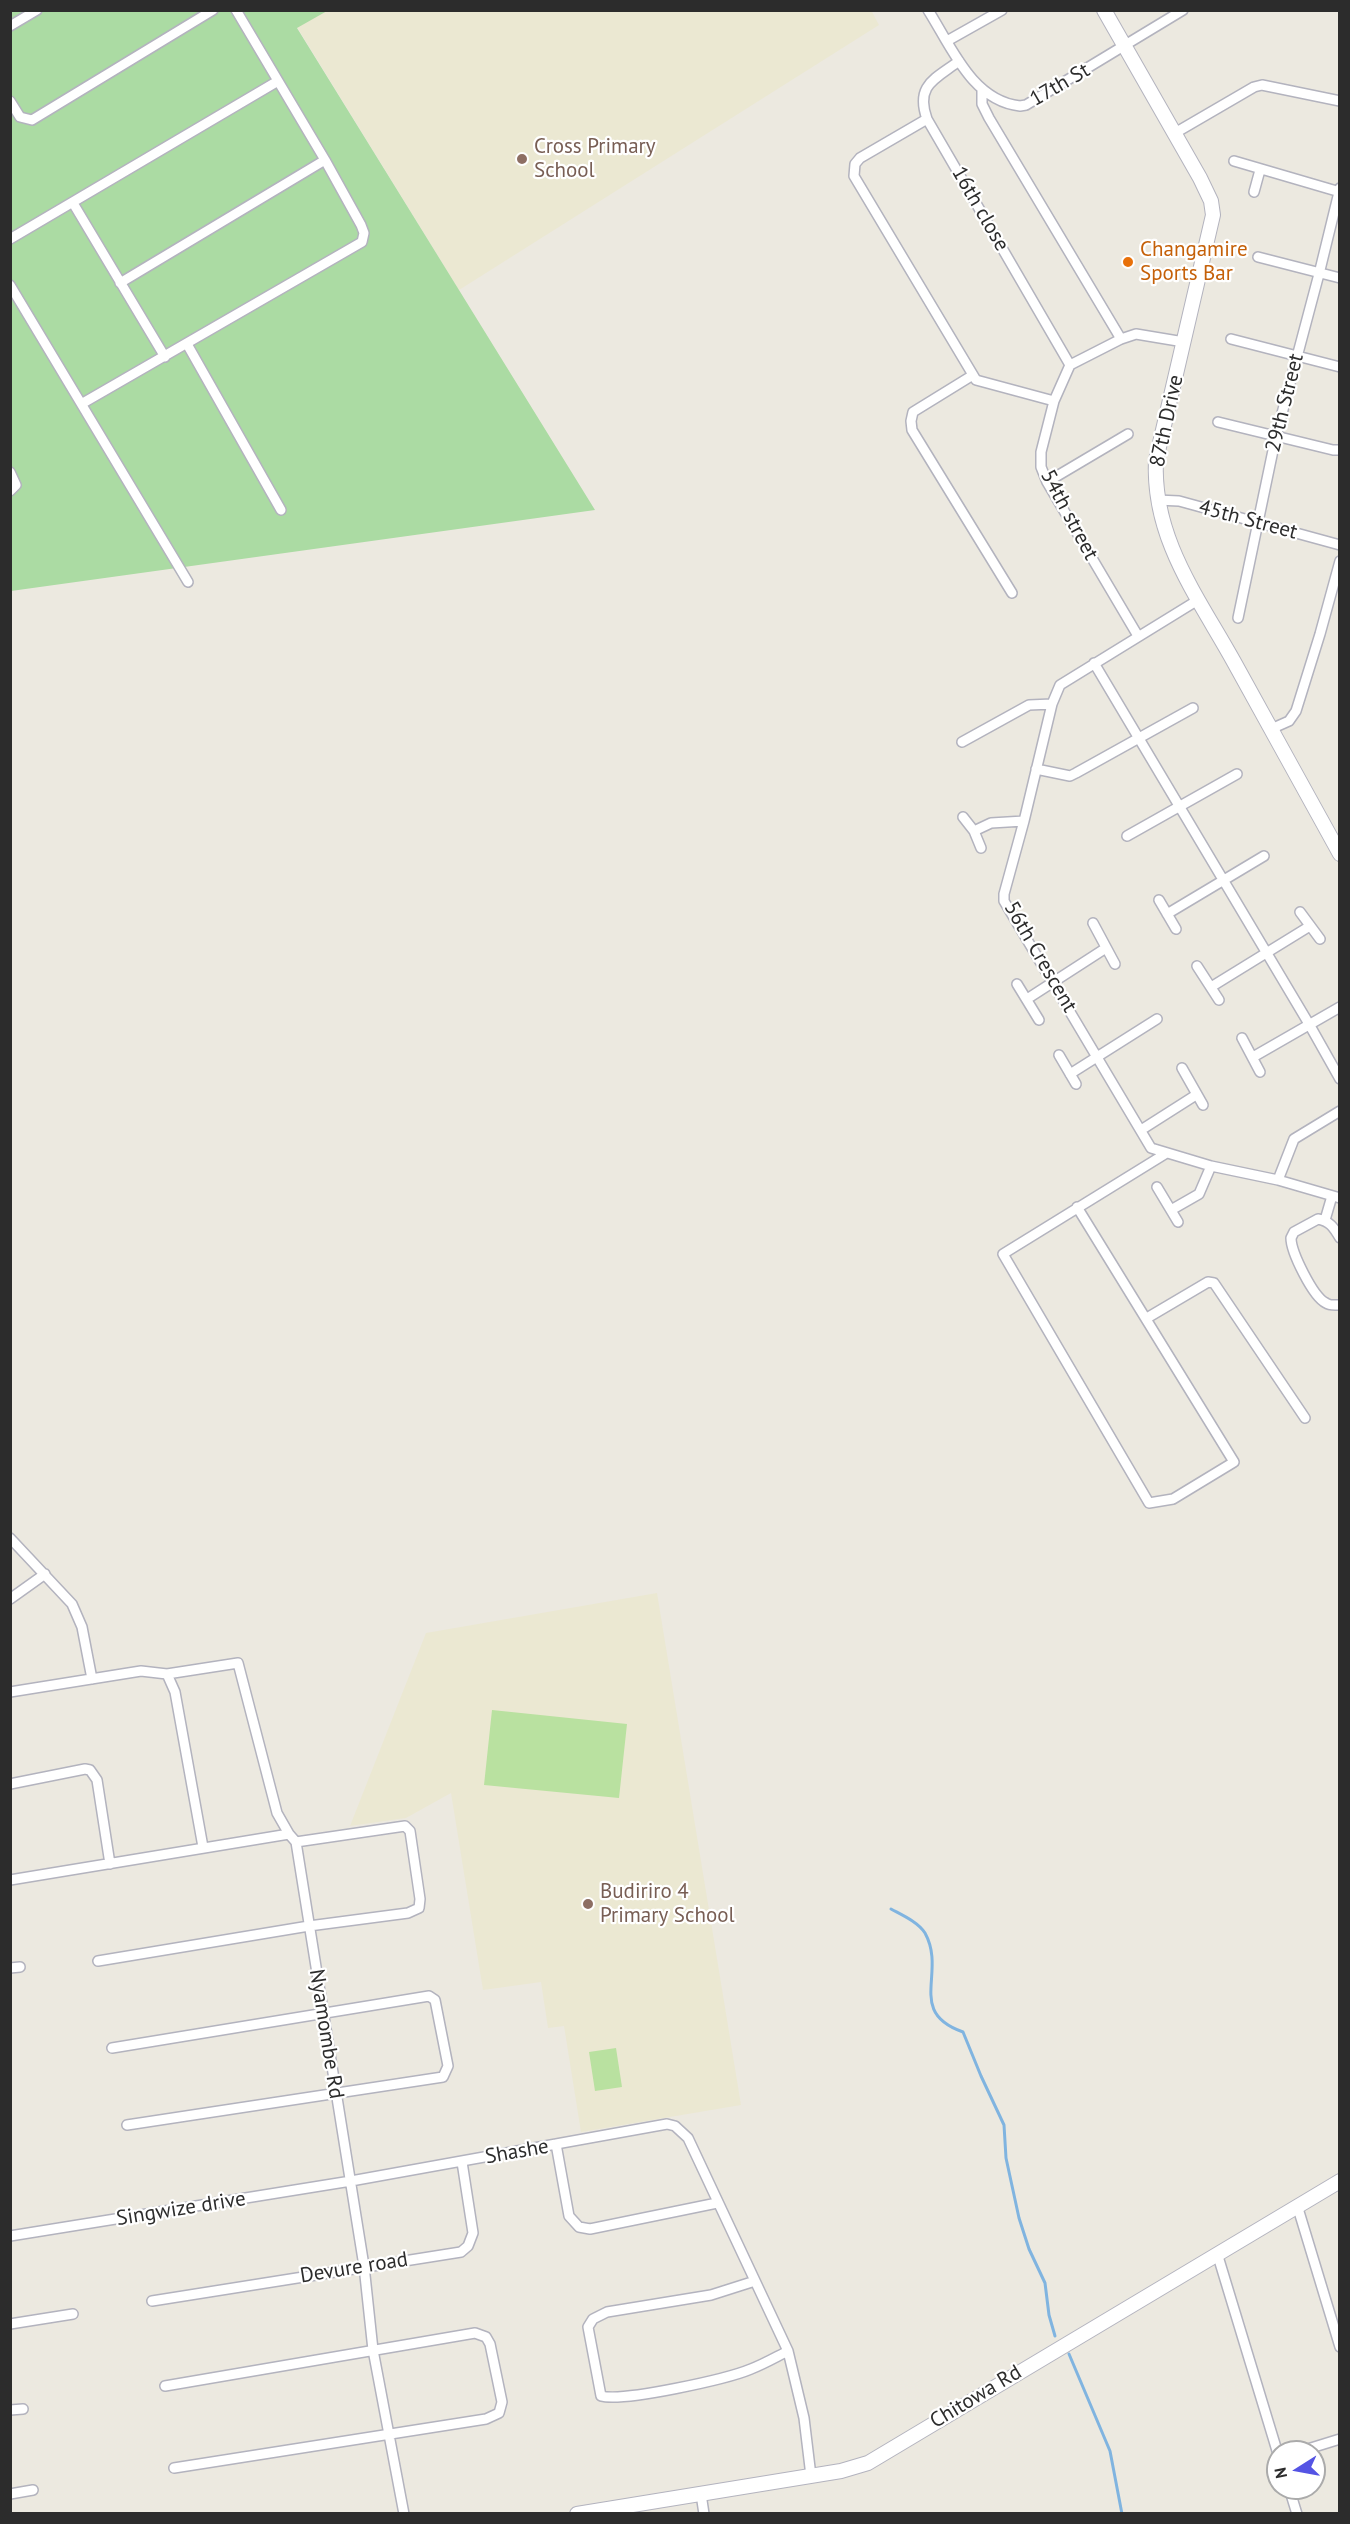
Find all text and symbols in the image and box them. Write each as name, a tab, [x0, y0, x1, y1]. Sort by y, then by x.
street label: 17th St	[1026, 58, 1094, 112]
place label: Cross Primary School	[534, 134, 655, 184]
marker: Cross Primary School	[515, 152, 529, 166]
street label: 16th close	[946, 162, 1014, 256]
place label: Changamire Sports Bar	[1140, 237, 1248, 287]
marker: Changamire Sports Bar	[1121, 255, 1135, 269]
street label: 29th Street	[1261, 351, 1309, 455]
street label: 87th Drive	[1145, 373, 1189, 469]
street label: 54th street	[1035, 466, 1103, 564]
street label: 45th Street	[1196, 495, 1300, 545]
street label: 56th Crescent	[998, 897, 1082, 1017]
place label: Budiriro 4 Primary School	[600, 1879, 735, 1929]
marker: Budiriro 4 Primary School	[581, 1897, 595, 1911]
street label: Nyamombe Rd	[303, 1967, 349, 2101]
street label: Shashe	[483, 2134, 551, 2170]
street label: Singwize drive	[115, 2186, 247, 2232]
street label: Devure road	[298, 2247, 410, 2289]
street label: Chitowa Rd	[926, 2360, 1026, 2434]
north arrow	[1266, 2440, 1326, 2500]
text: N	[1269, 2466, 1291, 2480]

